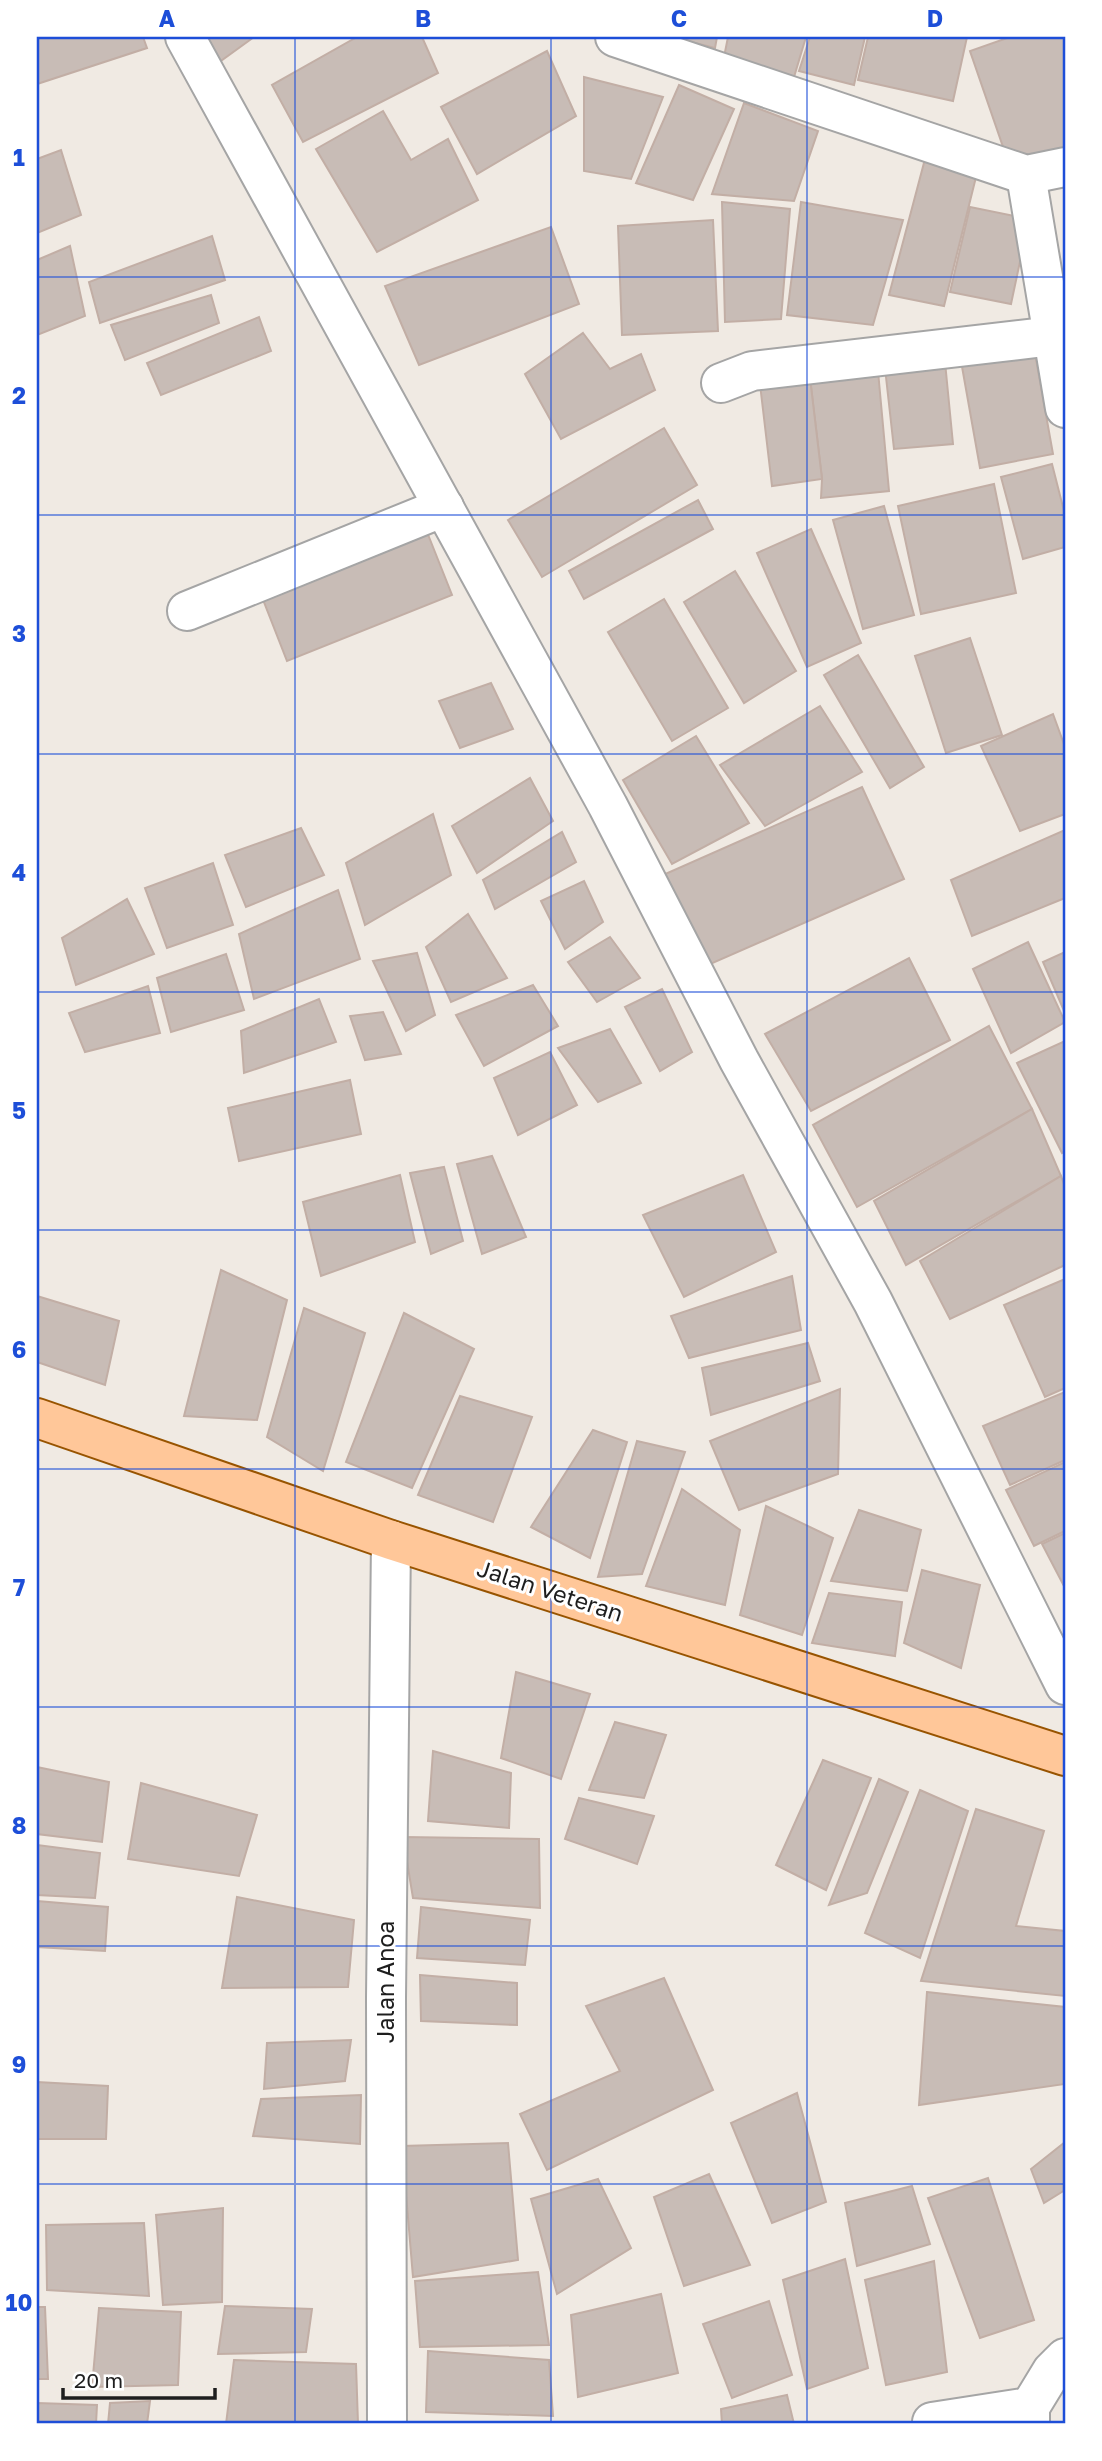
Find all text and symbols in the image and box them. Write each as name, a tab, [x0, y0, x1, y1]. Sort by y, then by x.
text: A	[159, 4, 176, 32]
text: B	[415, 4, 431, 32]
text: C	[671, 4, 687, 32]
text: D	[927, 4, 943, 32]
text: 1	[13, 143, 25, 171]
text: 2	[12, 381, 26, 409]
text: 3	[12, 619, 26, 647]
text: 4	[12, 858, 26, 886]
text: 5	[12, 1096, 26, 1124]
text: 6	[12, 1335, 26, 1363]
street label: Jalan Veteran	[474, 1553, 627, 1627]
text: 7	[13, 1573, 25, 1601]
text: 8	[12, 1811, 26, 1839]
street label: Jalan Anoa	[371, 1921, 399, 2043]
text: 9	[12, 2050, 26, 2078]
text: 10	[6, 2288, 32, 2316]
scale bar	[63, 2356, 215, 2400]
text: 20 m	[74, 2367, 123, 2393]

